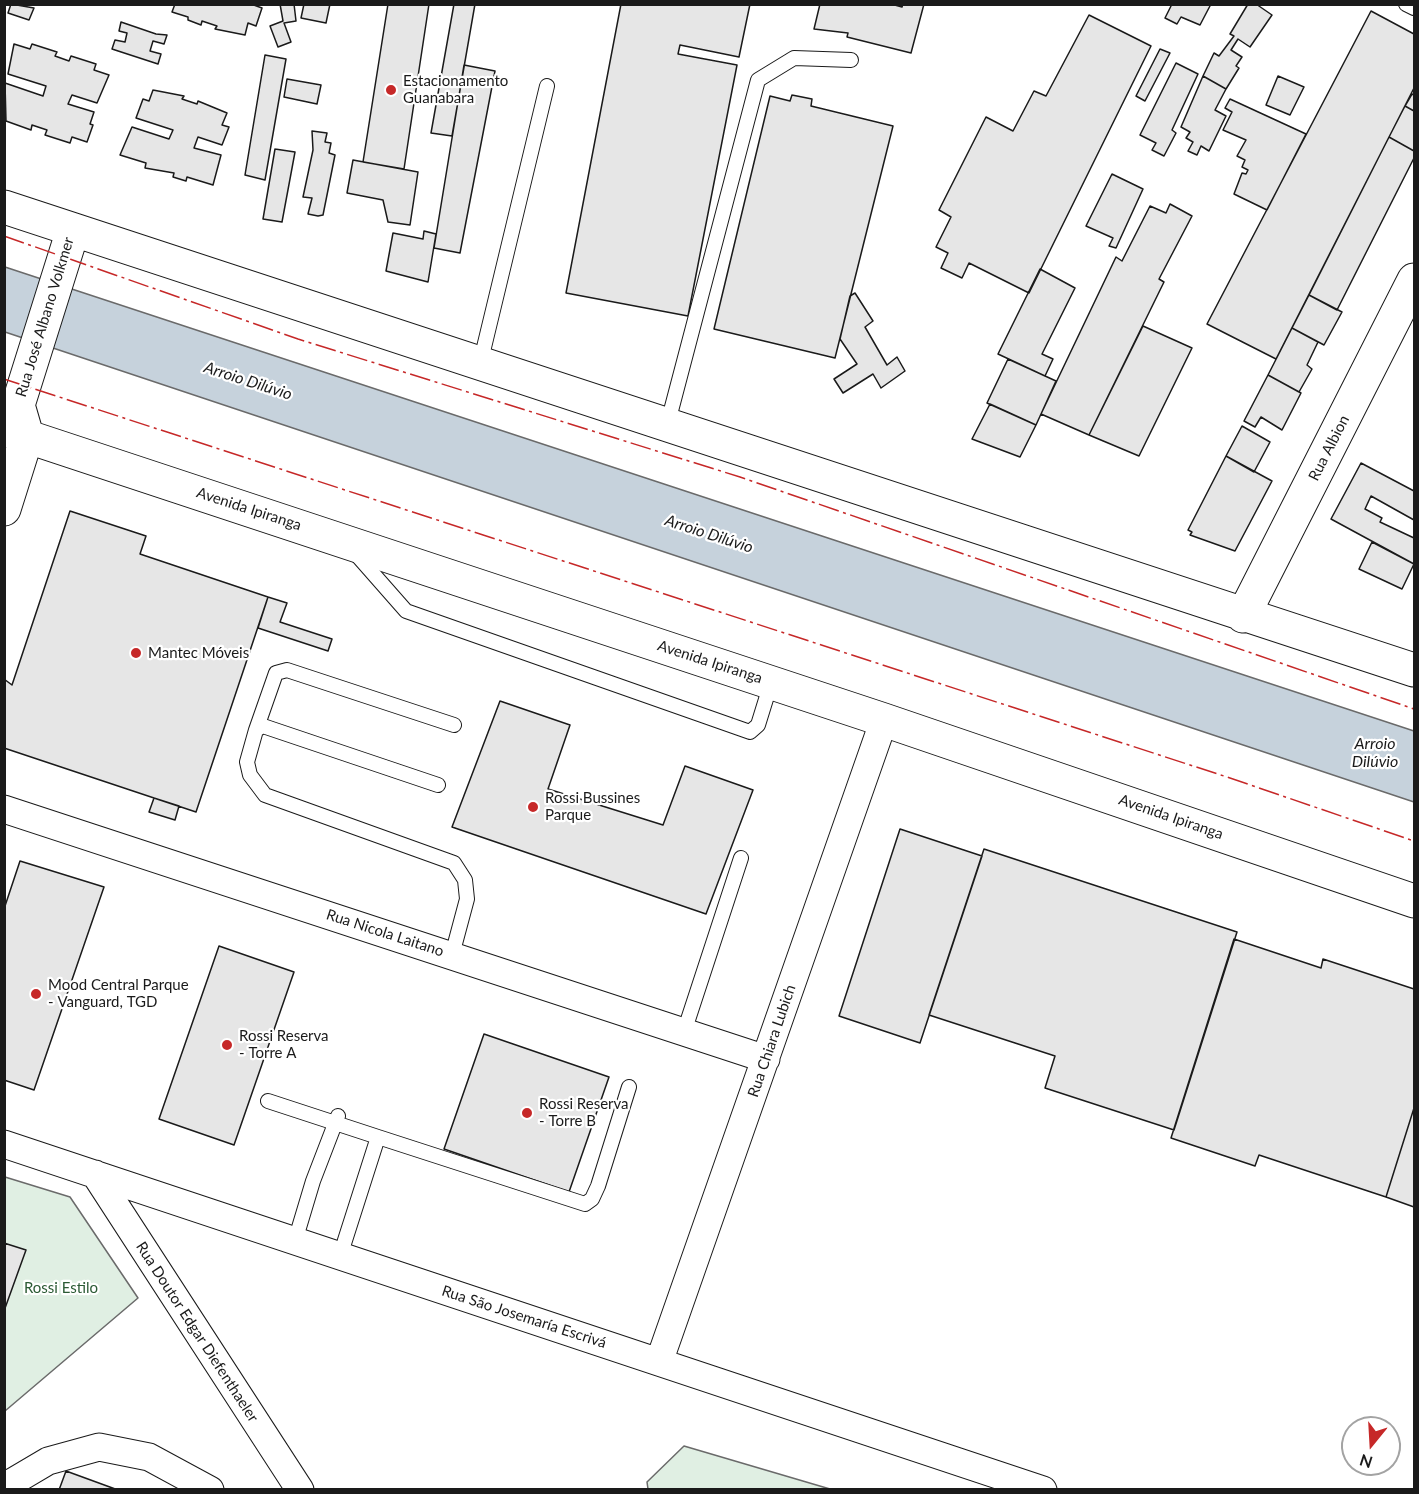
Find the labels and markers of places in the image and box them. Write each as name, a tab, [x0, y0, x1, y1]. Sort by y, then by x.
place label: Estacionamento Guanabara	[403, 72, 508, 107]
marker: Estacionamento Guanabara	[384, 83, 398, 97]
place label: Mantec Móveis	[148, 644, 249, 662]
marker: Mantec Móveis	[129, 646, 143, 660]
place label: Rossi Bussines Parque	[545, 789, 640, 824]
marker: Rossi Bussines Parque	[526, 800, 540, 814]
place label: Mood Central Parque - Vanguard, TGD	[48, 976, 189, 1011]
marker: Mood Central Parque - Vanguard, TGD	[29, 987, 43, 1001]
place label: Rossi Reserva - Torre A	[239, 1027, 329, 1062]
marker: Rossi Reserva - Torre A	[220, 1038, 234, 1052]
place label: Rossi Reserva - Torre B	[539, 1095, 629, 1130]
marker: Rossi Reserva - Torre B	[520, 1106, 534, 1120]

